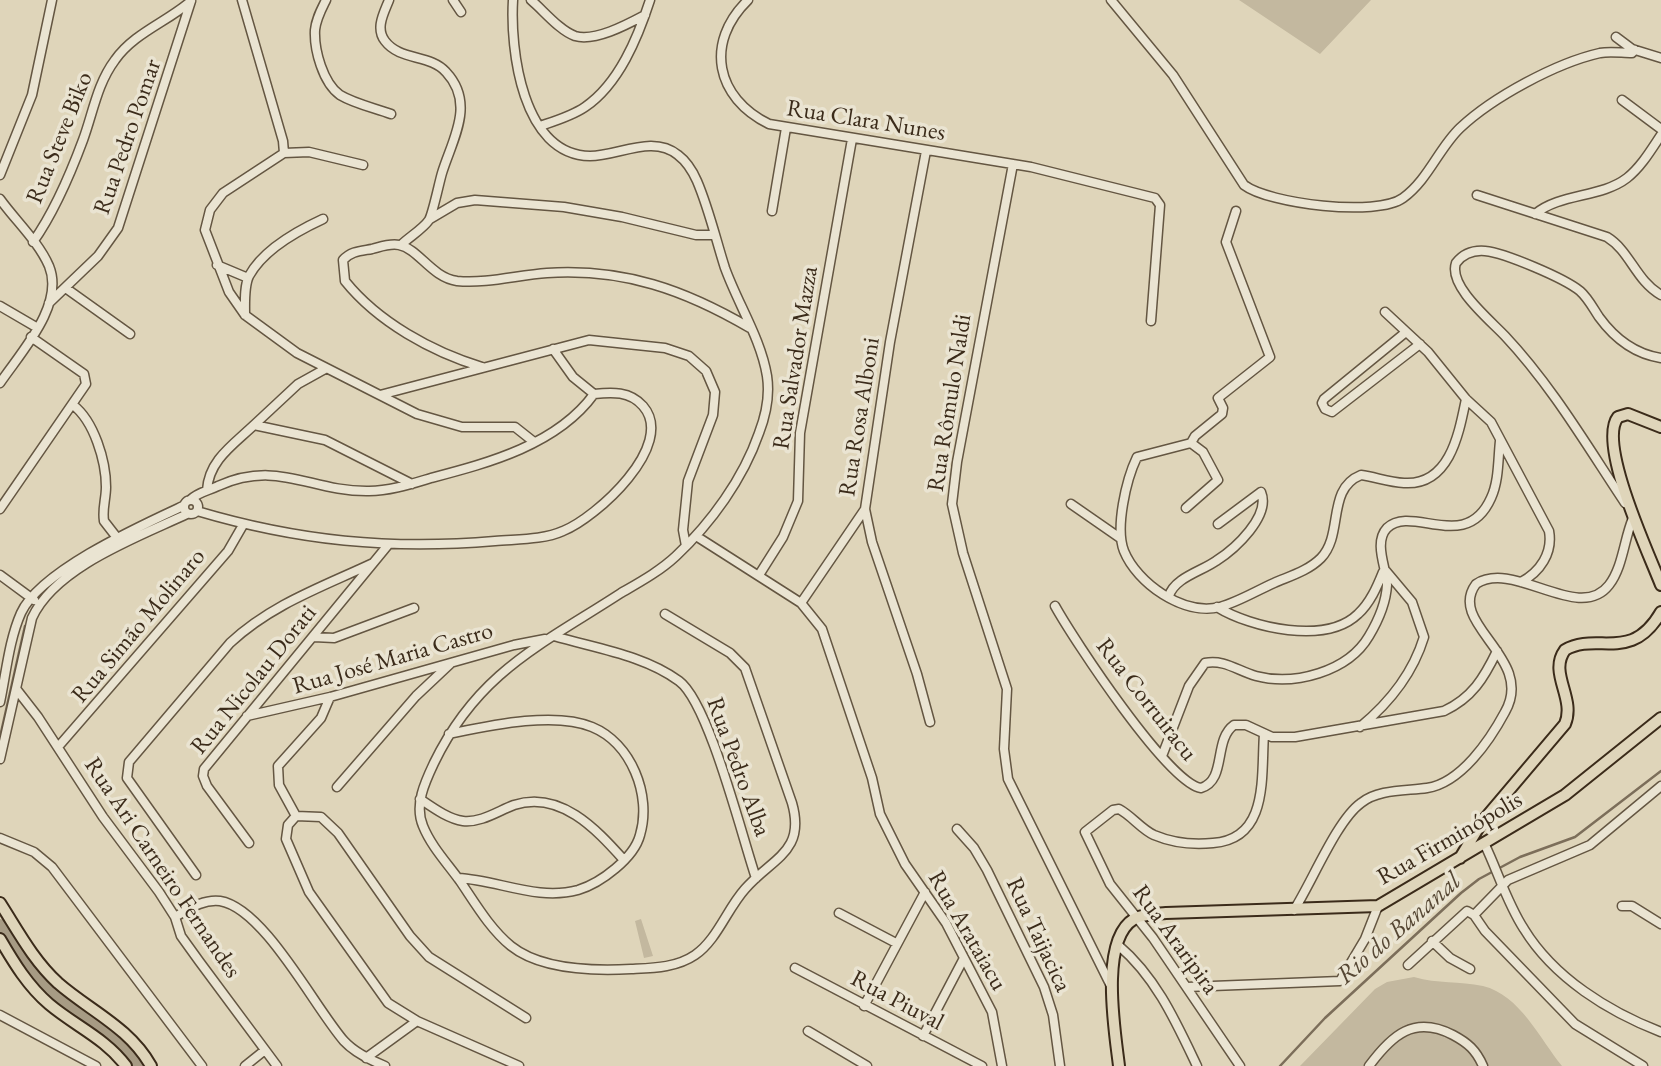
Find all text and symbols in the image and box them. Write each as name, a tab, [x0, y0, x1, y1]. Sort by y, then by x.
street label: Rua Pedro Pomar	[88, 56, 168, 218]
street label: Rua Steve Biko	[21, 68, 99, 208]
street label: Rua Clara Nunes	[785, 94, 947, 148]
street label: Rua Salvador Mazza	[767, 264, 825, 452]
street label: Rua Rômulo Naldi	[922, 312, 978, 494]
street label: Rua Rosa Alboni	[833, 336, 887, 498]
street label: Rua Simão Molinaro	[66, 543, 212, 709]
street label: Rua Nicolau Dorati	[185, 600, 323, 760]
street label: Rua José Maria Castro	[290, 617, 496, 701]
street label: Rua Corruiracu	[1089, 633, 1203, 767]
street label: Rua Pedro Alba	[700, 693, 776, 841]
street label: Rua Ari Carneiro Fernandes	[77, 752, 247, 984]
street label: Rua Firminópolis	[1372, 786, 1528, 892]
street label: Rua Arataiacu	[921, 866, 1013, 996]
water label: Rio do Bananal	[1330, 866, 1468, 992]
street label: Rua Taijacica	[999, 873, 1077, 997]
street label: Rua Araripira	[1126, 880, 1224, 1000]
street label: Rua Piuval	[845, 964, 949, 1038]

